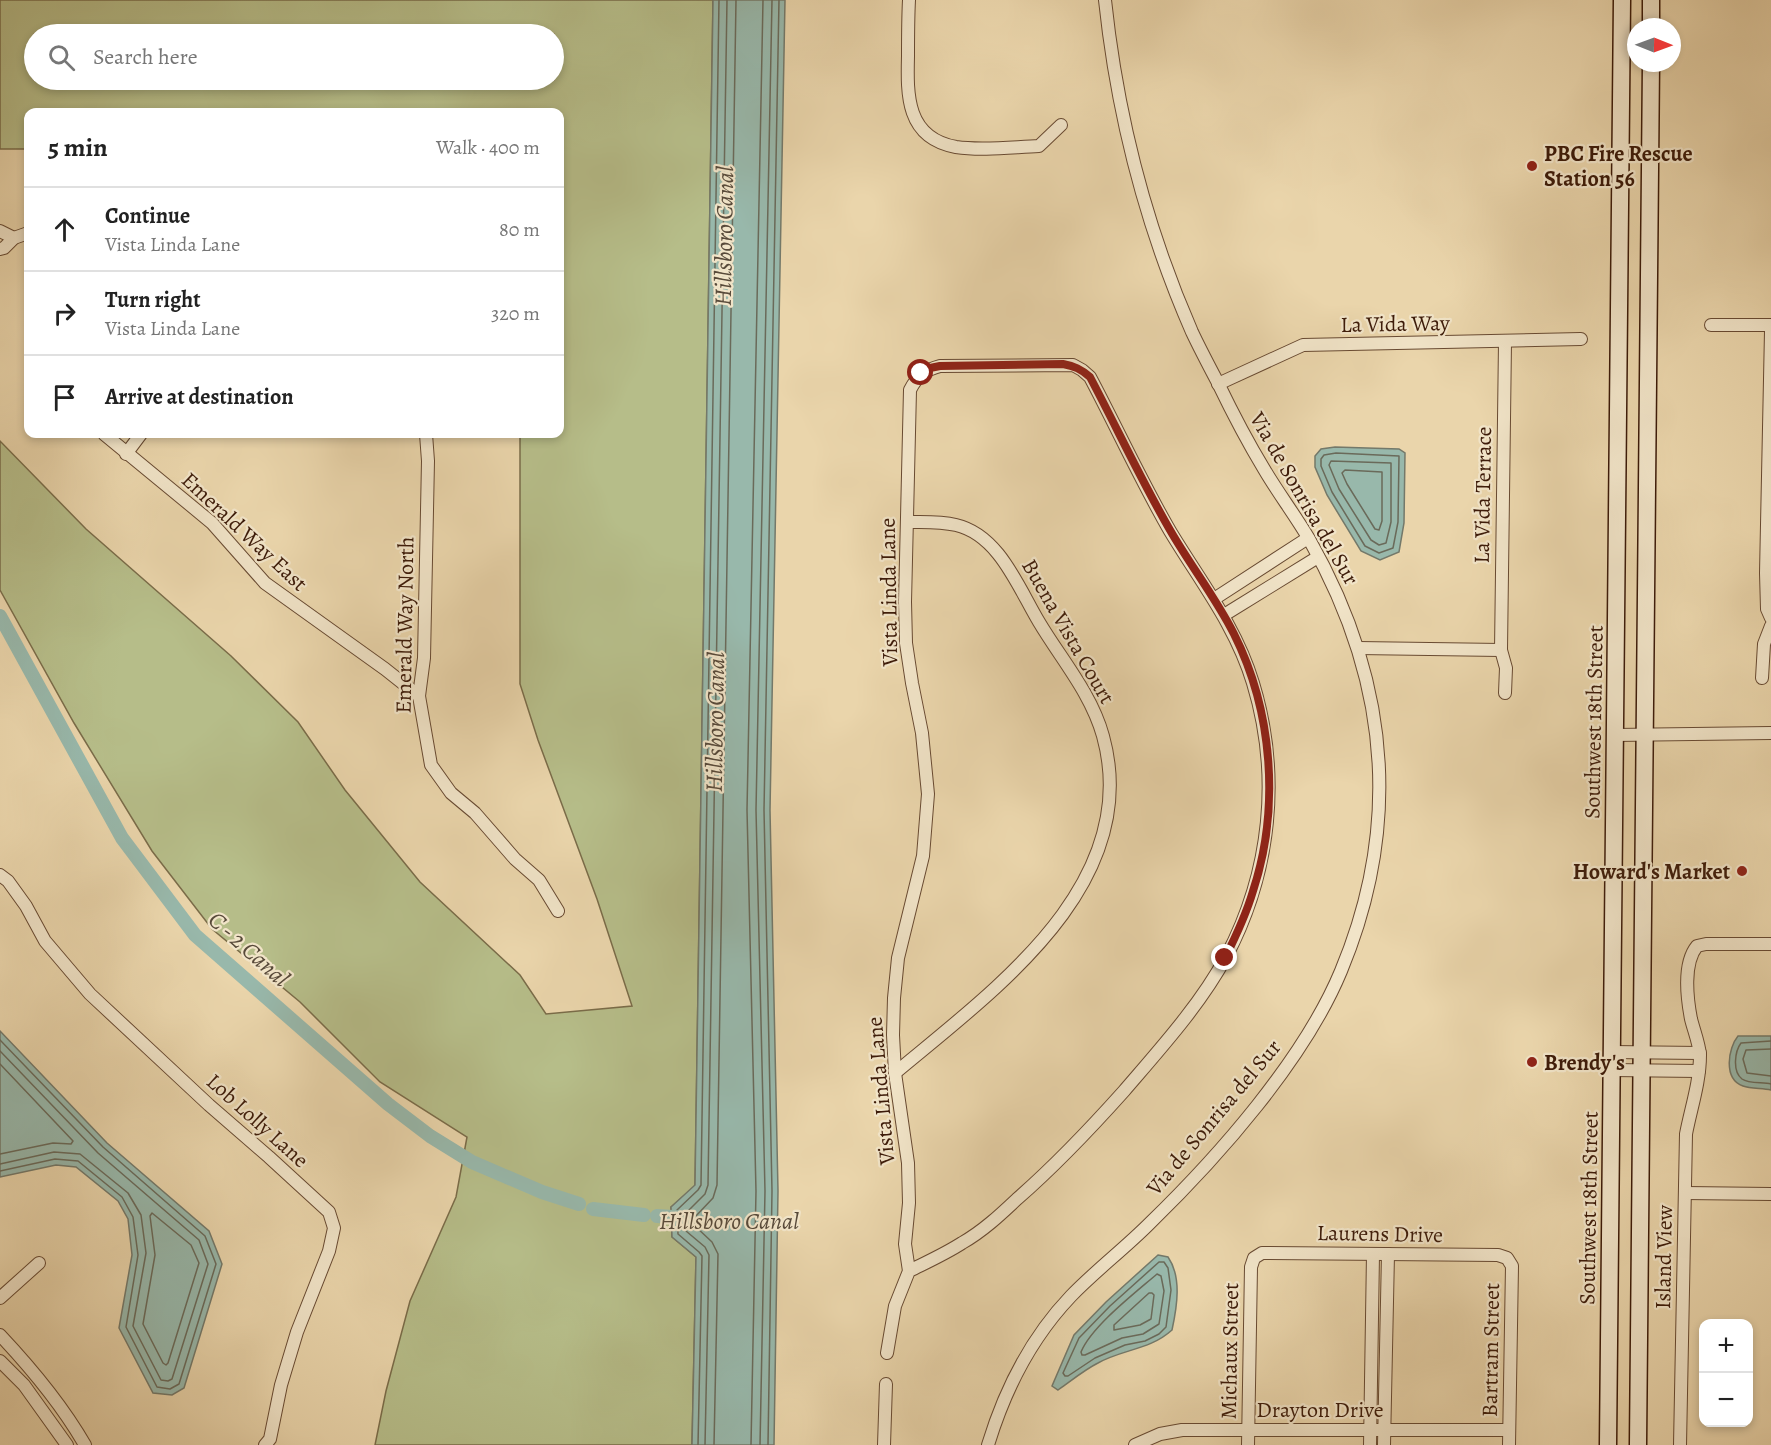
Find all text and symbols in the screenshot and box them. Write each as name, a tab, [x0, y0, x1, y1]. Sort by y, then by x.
north arrow	[1627, 18, 1681, 72]
search box	[24, 24, 564, 90]
icon: search	[45, 41, 78, 74]
text: Search here	[93, 42, 198, 72]
text: 5 min	[48, 130, 108, 165]
text: Walk · 400 m	[436, 134, 540, 161]
place label: PBC Fire Rescue Station 56	[1544, 139, 1693, 194]
marker: PBC Fire Rescue Station 56	[1525, 159, 1539, 173]
water label: Hillsboro Canal	[707, 166, 741, 306]
text: Continue	[105, 201, 190, 231]
icon: ahead	[48, 213, 81, 246]
text: 80 m	[499, 216, 540, 243]
text: Vista Linda Lane	[105, 231, 240, 258]
text: Turn right	[105, 285, 201, 315]
icon: right	[48, 297, 81, 330]
text: 320 m	[491, 300, 540, 327]
street label: La Vida Way	[1340, 308, 1450, 340]
text: Vista Linda Lane	[105, 315, 240, 342]
route start	[907, 359, 933, 385]
icon: arrive	[48, 381, 81, 414]
text: Arrive at destination	[105, 382, 294, 412]
street label: Via de Sonrisa del Sur	[1242, 406, 1366, 590]
street label: La Vida Terrace	[1467, 426, 1499, 564]
street label: Emerald Way East	[175, 465, 314, 598]
street label: Vista Linda Lane	[873, 517, 905, 668]
street label: Emerald Way North	[388, 536, 422, 714]
street label: Buena Vista Court	[1014, 553, 1122, 710]
street label: Southwest 18th Street	[1577, 625, 1611, 819]
water label: Hillsboro Canal	[698, 652, 732, 792]
place label: Howard's Market	[1573, 857, 1731, 887]
marker: Howard's Market	[1735, 864, 1749, 878]
water label: C - 2 Canal	[202, 904, 296, 994]
route end	[1211, 944, 1237, 970]
street label: Vista Linda Lane	[860, 1016, 903, 1167]
street label: Via de Sonrisa del Sur	[1139, 1033, 1288, 1203]
place label: Brendy's	[1544, 1048, 1625, 1078]
marker: Brendy's	[1525, 1055, 1539, 1069]
street label: Lob Lolly Lane	[200, 1067, 315, 1175]
street label: Southwest 18th Street	[1572, 1111, 1606, 1305]
street label: Island View	[1648, 1204, 1680, 1309]
water label: Hillsboro Canal	[659, 1205, 799, 1237]
street label: Laurens Drive	[1317, 1218, 1443, 1250]
street label: Michaux Street	[1214, 1282, 1246, 1420]
street label: Bartram Street	[1475, 1283, 1507, 1417]
map controls	[1699, 1319, 1753, 1427]
button: +	[1699, 1319, 1753, 1373]
button: −	[1699, 1373, 1753, 1427]
street label: Drayton Drive	[1256, 1395, 1384, 1425]

